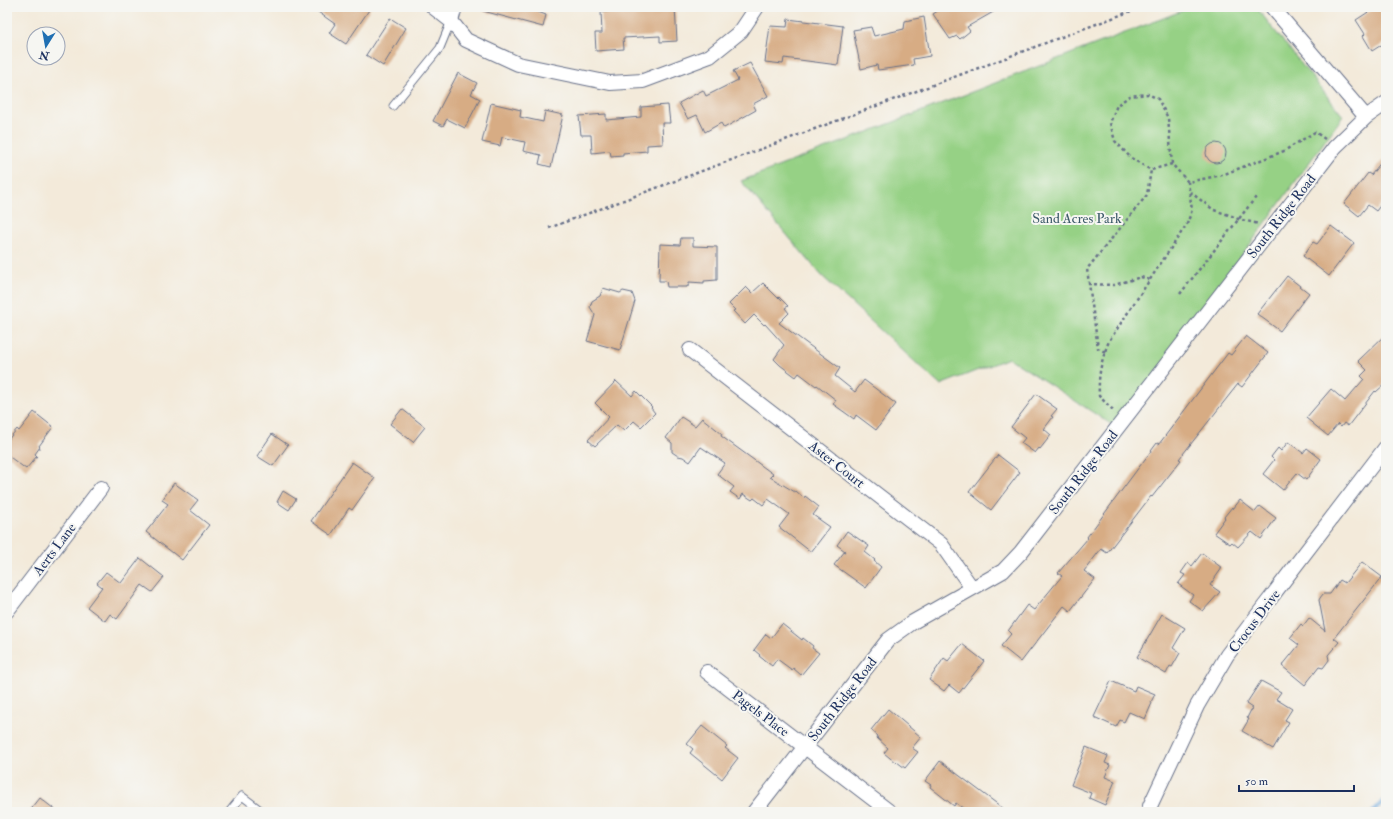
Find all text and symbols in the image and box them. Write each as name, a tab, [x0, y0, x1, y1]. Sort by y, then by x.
north arrow	[26, 26, 66, 66]
text: N	[37, 48, 51, 63]
street label: South Ridge Road	[1243, 171, 1320, 262]
park label: Sand Acres Park	[1032, 210, 1122, 227]
street label: South Ridge Road	[1045, 427, 1122, 518]
street label: Aster Court	[805, 437, 868, 492]
street label: Aerts Lane	[29, 520, 80, 580]
street label: Crocus Drive	[1225, 586, 1284, 656]
street label: South Ridge Road	[804, 654, 881, 745]
street label: Pagels Place	[729, 687, 793, 740]
scale bar	[1239, 767, 1354, 793]
text: 50 m	[1245, 774, 1269, 789]

